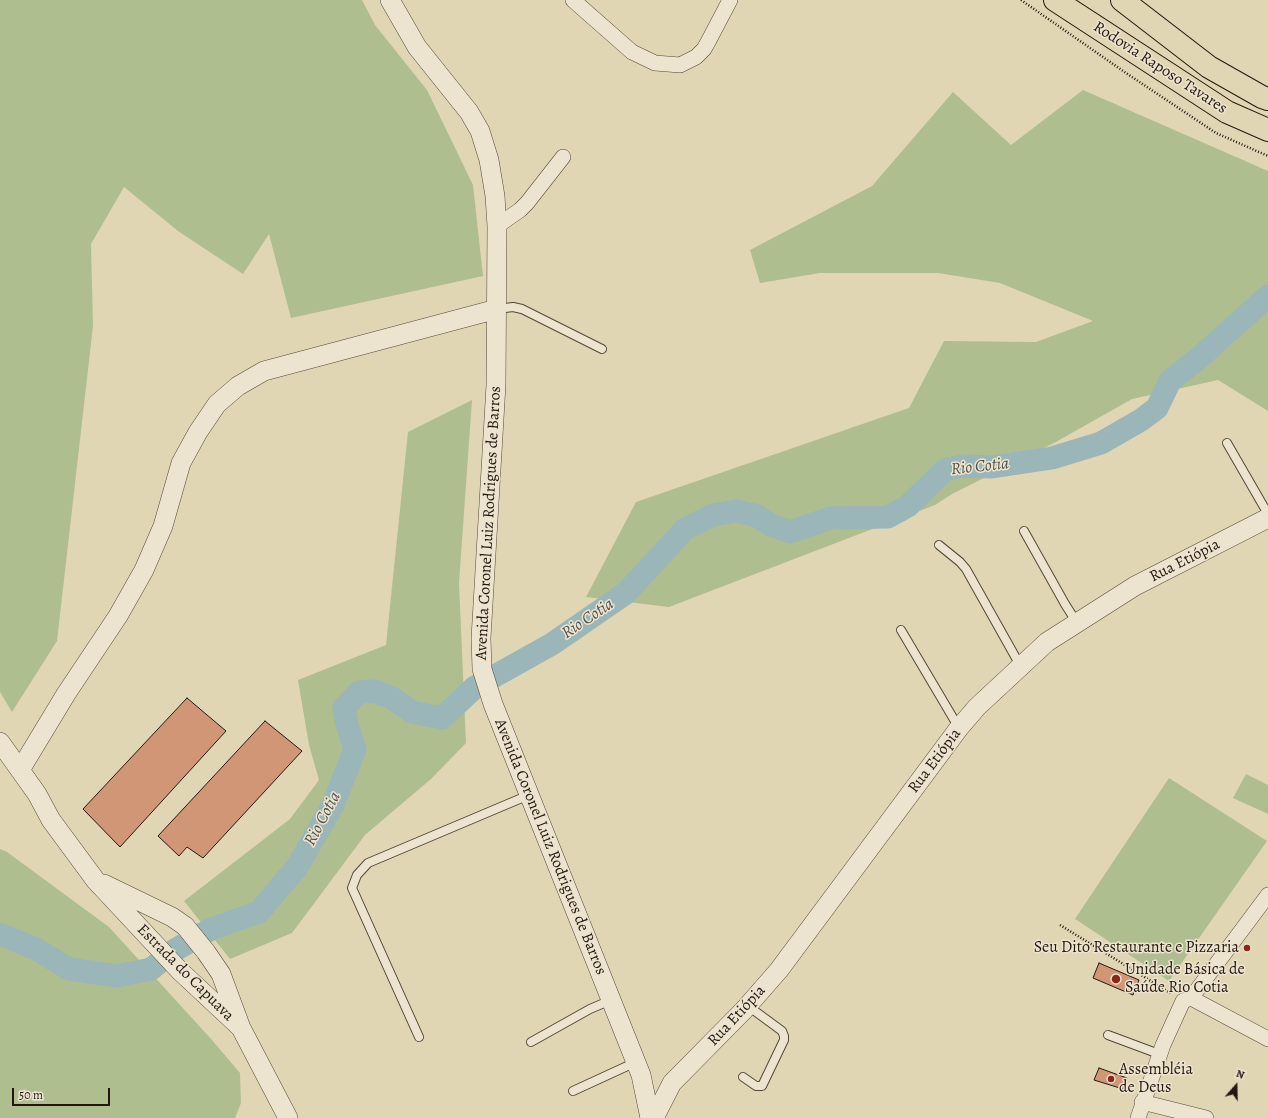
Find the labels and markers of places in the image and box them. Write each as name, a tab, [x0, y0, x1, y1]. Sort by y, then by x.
place label: Seu Dito Restaurante e Pizzaria	[1034, 938, 1239, 958]
marker: Seu Dito Restaurante e Pizzaria	[1242, 943, 1252, 953]
place label: Unidade Básica de Saúde Rio Cotia	[1125, 960, 1245, 998]
marker: Unidade Básica de Saúde Rio Cotia	[1110, 973, 1122, 985]
place label: Assembléia de Deus	[1119, 1060, 1193, 1098]
marker: Assembléia de Deus	[1106, 1074, 1116, 1084]

